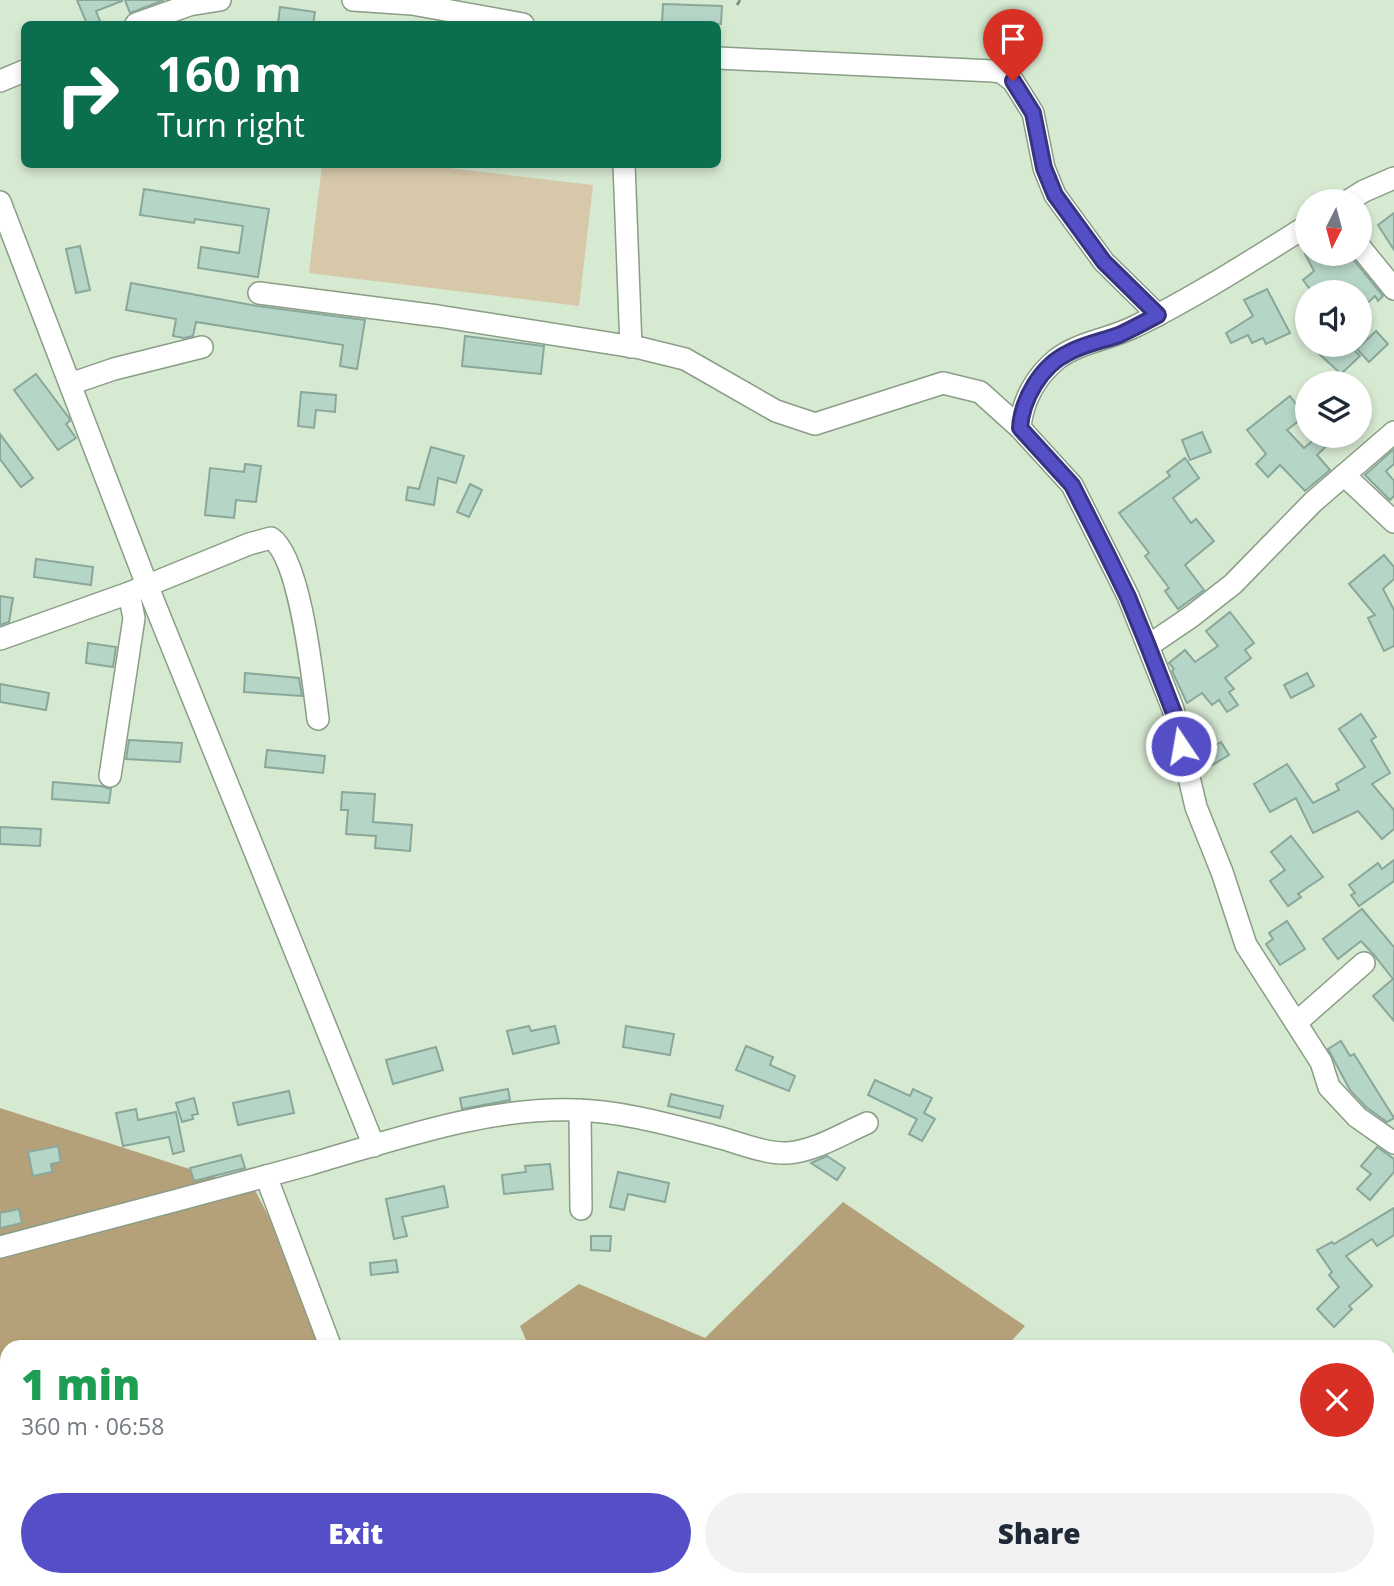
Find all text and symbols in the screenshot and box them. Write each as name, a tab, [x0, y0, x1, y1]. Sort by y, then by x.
pin	[983, 9, 1043, 81]
icon: arrive	[994, 20, 1032, 58]
text: 160 m	[157, 40, 302, 106]
icon: right	[42, 49, 133, 140]
text: Turn right	[157, 103, 305, 146]
north arrow	[1295, 189, 1372, 266]
map controls	[1295, 189, 1372, 448]
button: sound	[1295, 280, 1372, 357]
button: layers	[1295, 371, 1372, 448]
position arrow	[1144, 709, 1218, 783]
text: 1 min	[21, 1355, 140, 1412]
button: close	[1300, 1363, 1374, 1437]
text: 360 m · 06:58	[21, 1410, 164, 1442]
button: Exit	[21, 1493, 691, 1573]
button: Share	[705, 1493, 1374, 1573]

